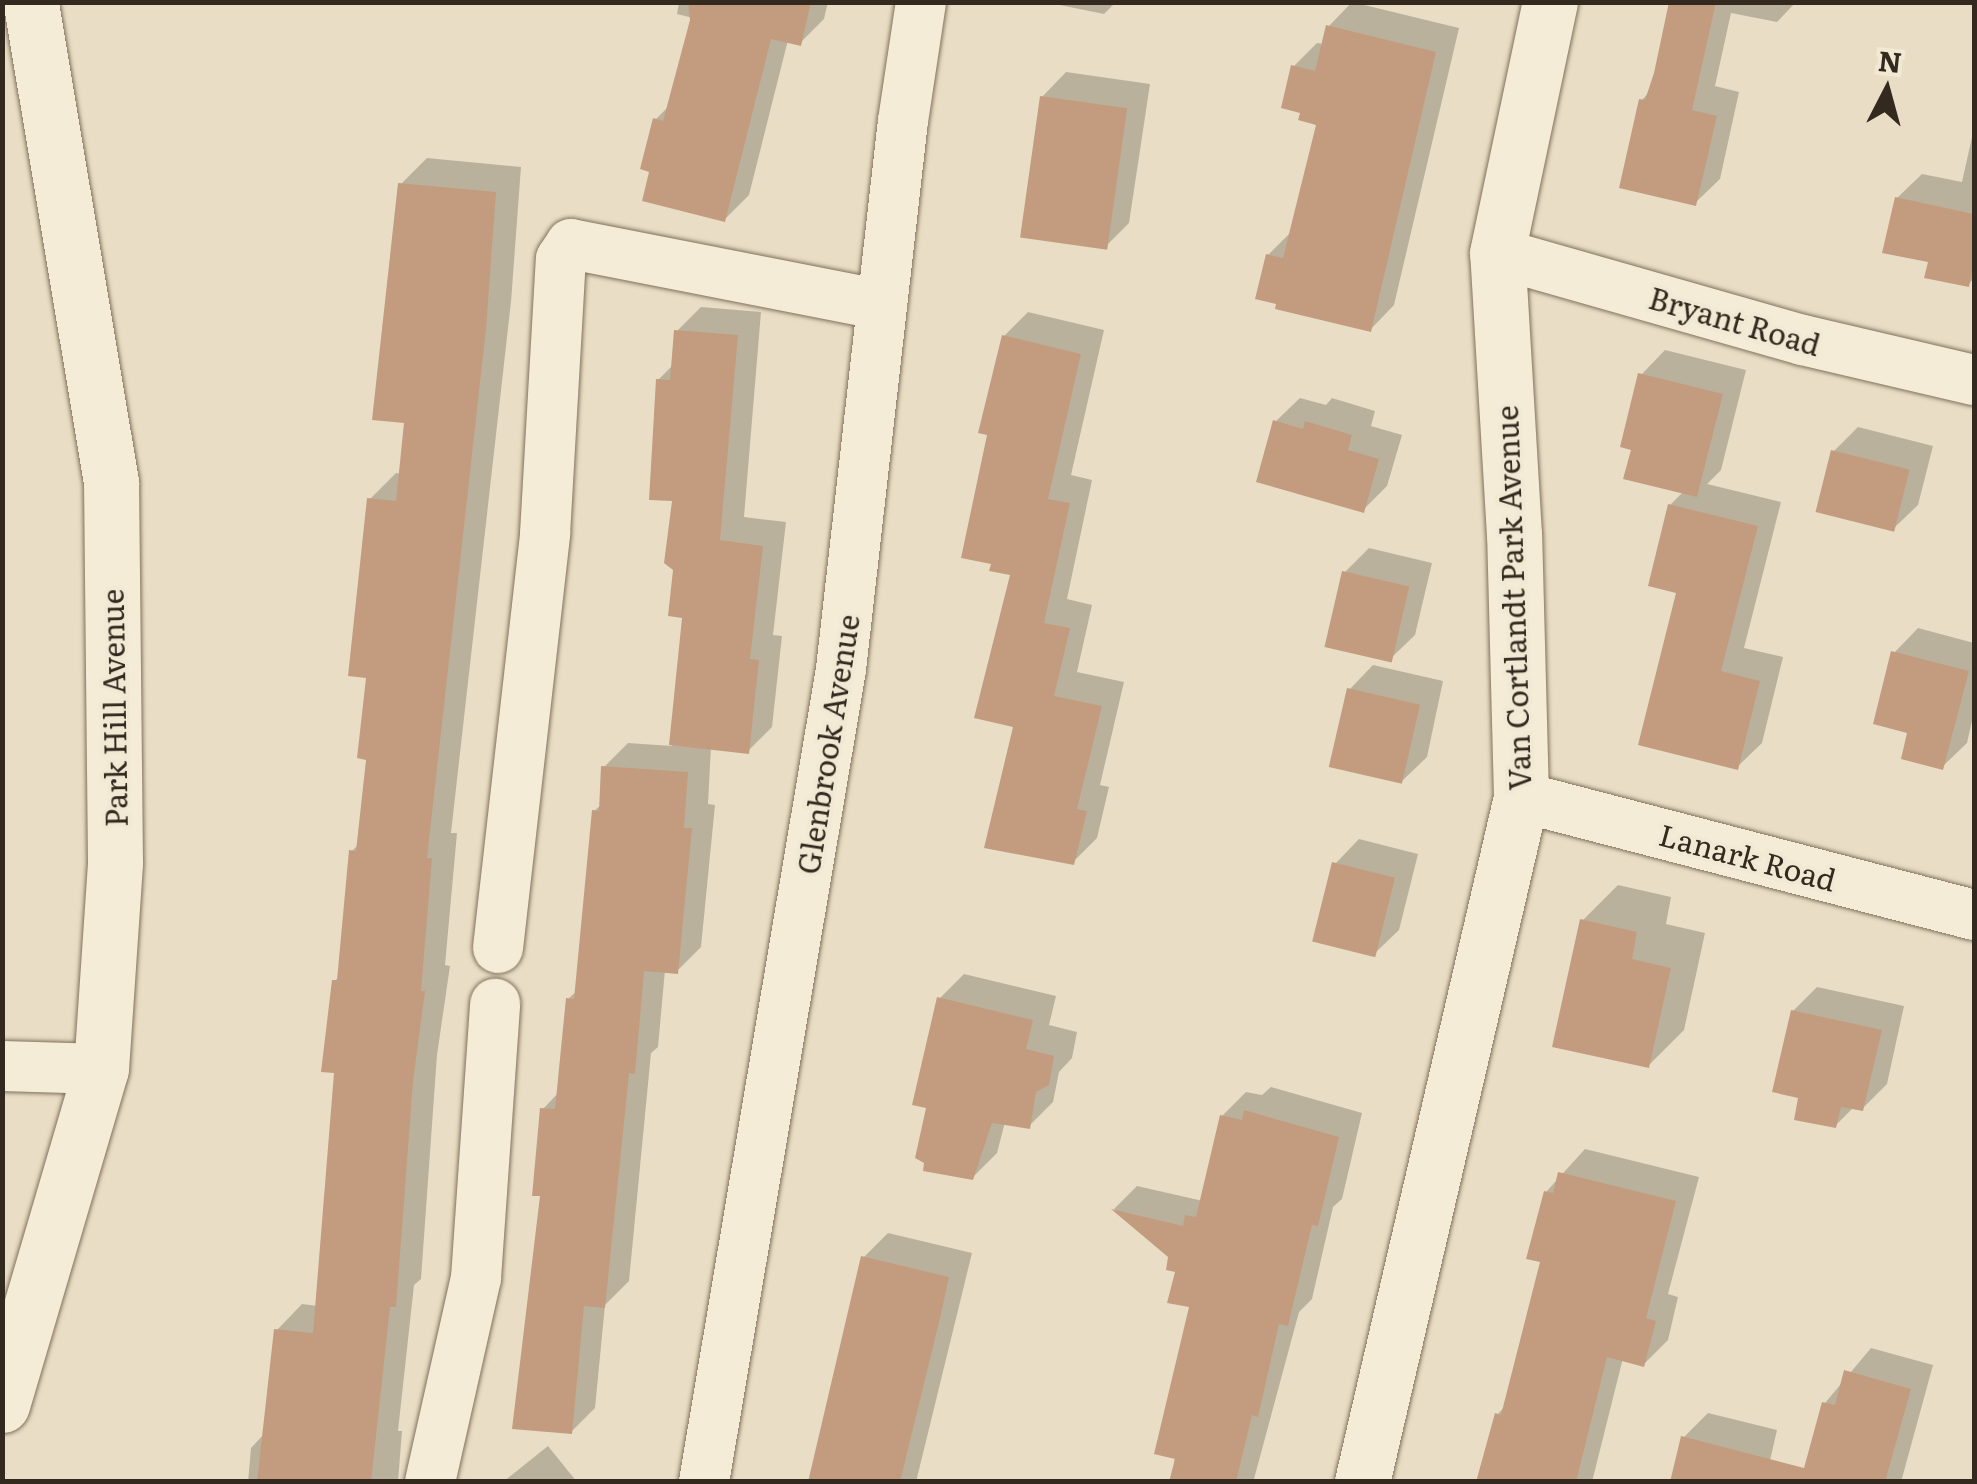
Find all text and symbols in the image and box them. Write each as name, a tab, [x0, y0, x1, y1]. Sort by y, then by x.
text: N	[1876, 38, 1904, 82]
north arrow	[1837, 40, 1937, 140]
street label: Bryant Road	[1645, 278, 1825, 362]
street label: Van Cortlandt Park Avenue	[1487, 405, 1537, 791]
street label: Park Hill Avenue	[93, 589, 133, 827]
street label: Glenbrook Avenue	[789, 611, 865, 877]
street label: Lanark Road	[1656, 815, 1840, 897]

